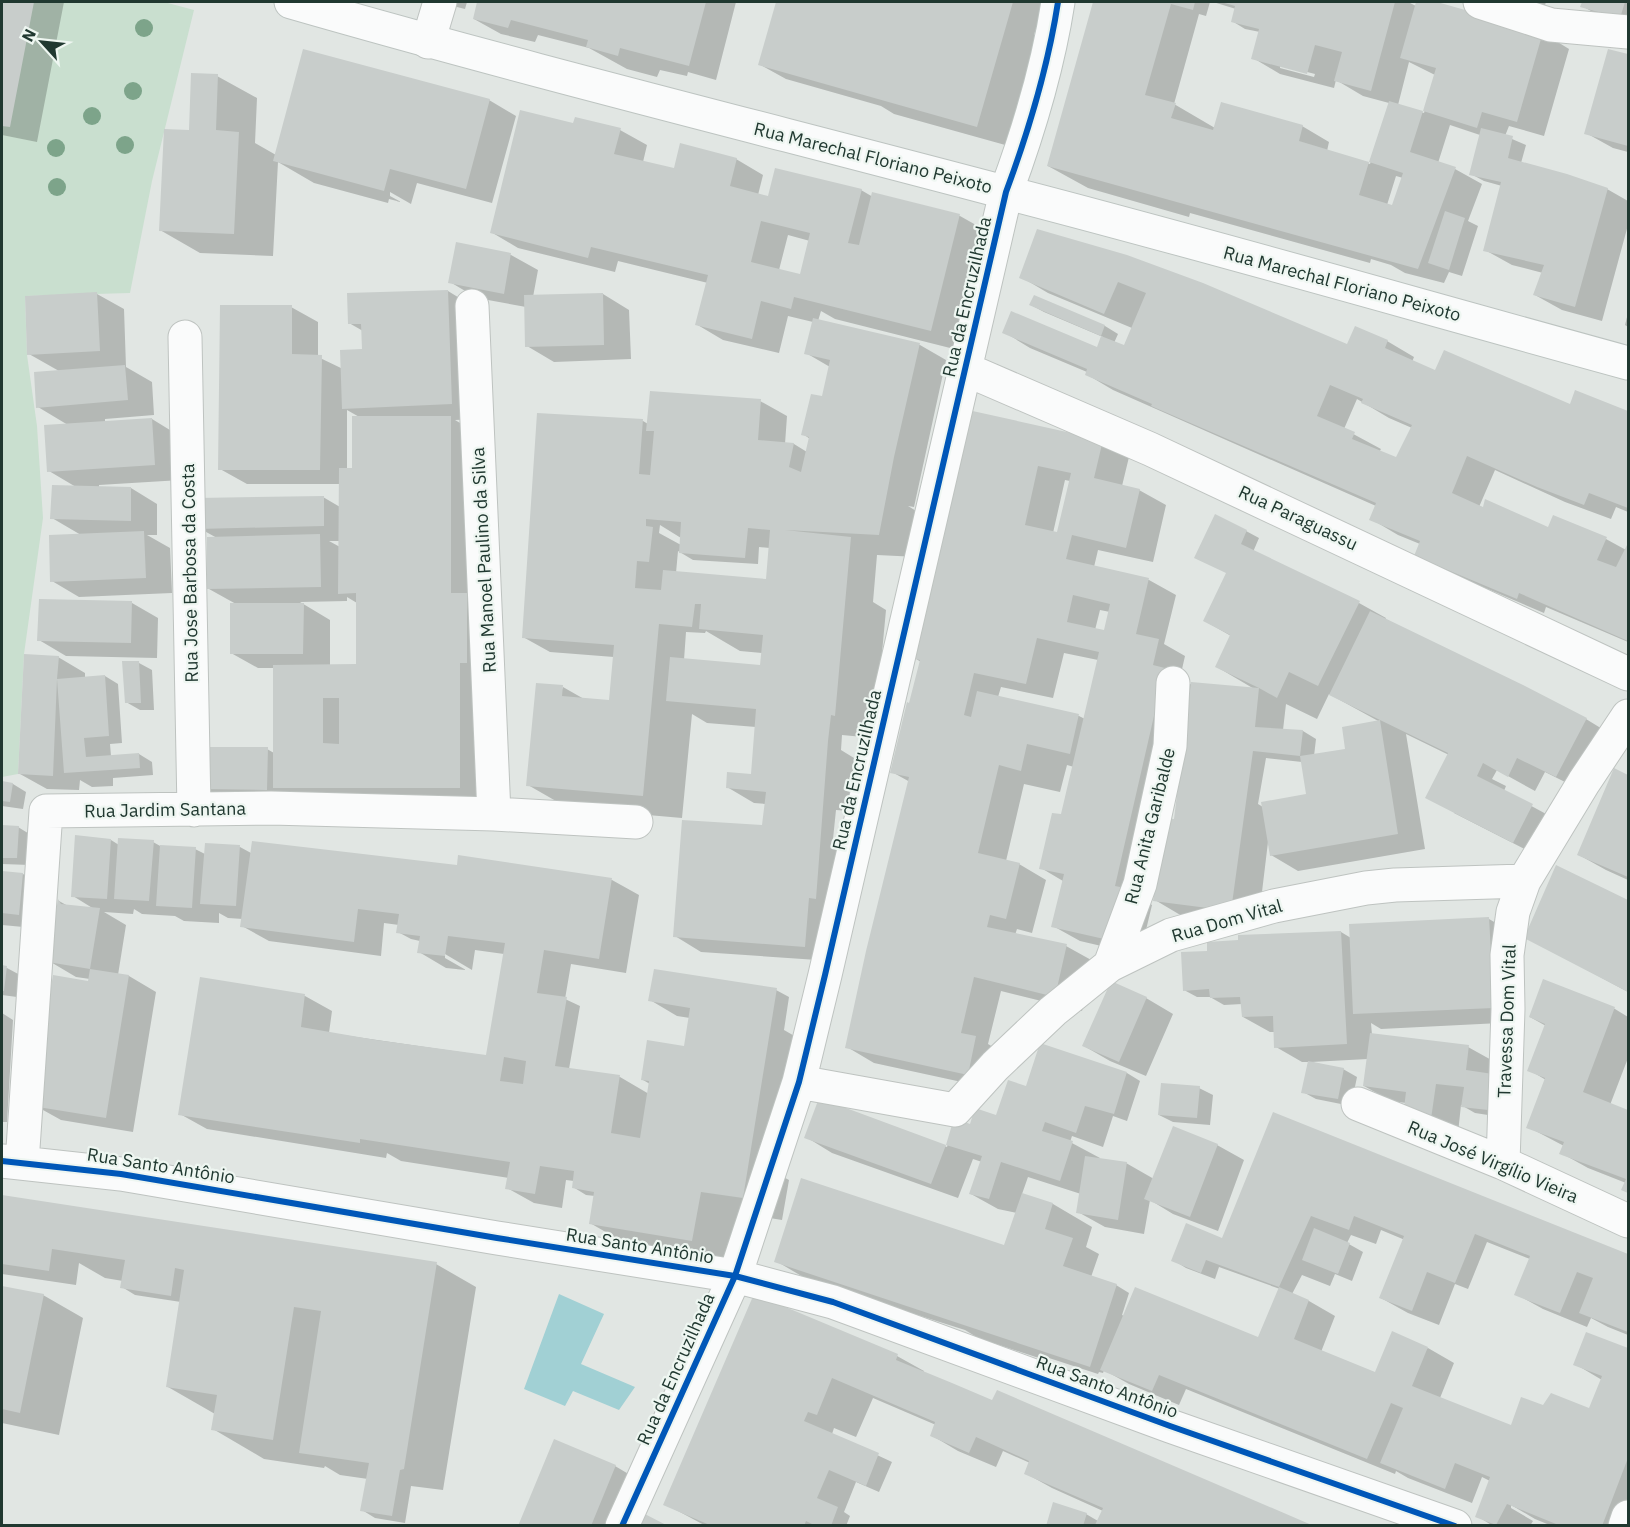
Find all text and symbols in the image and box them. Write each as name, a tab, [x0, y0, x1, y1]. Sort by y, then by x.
north arrow	[12, 12, 72, 72]
text: N	[17, 25, 40, 45]
street label: Rua Marechal Floriano Peixoto	[752, 117, 995, 198]
street label: Rua da Encruzilhada	[937, 214, 996, 379]
street label: Rua Marechal Floriano Peixoto	[1221, 241, 1463, 326]
street label: Rua Manoel Paulino da Silva	[466, 446, 501, 673]
street label: Rua Jose Barbosa da Costa	[176, 463, 203, 683]
street label: Rua Paraguassu	[1235, 480, 1362, 555]
street label: Rua da Encruzilhada	[827, 687, 886, 852]
street label: Rua Anita Garibalde	[1119, 745, 1180, 907]
street label: Rua Jardim Santana	[84, 797, 246, 822]
street label: Rua Dom Vital	[1169, 894, 1285, 947]
street label: Travessa Dom Vital	[1492, 944, 1521, 1098]
street label: Rua José Virgílio Vieira	[1404, 1115, 1582, 1208]
street label: Rua Santo Antônio	[86, 1142, 237, 1189]
street label: Rua Santo Antônio	[565, 1222, 716, 1269]
street label: Rua da Encruzilhada	[632, 1289, 720, 1448]
street label: Rua Santo Antônio	[1033, 1350, 1181, 1423]

